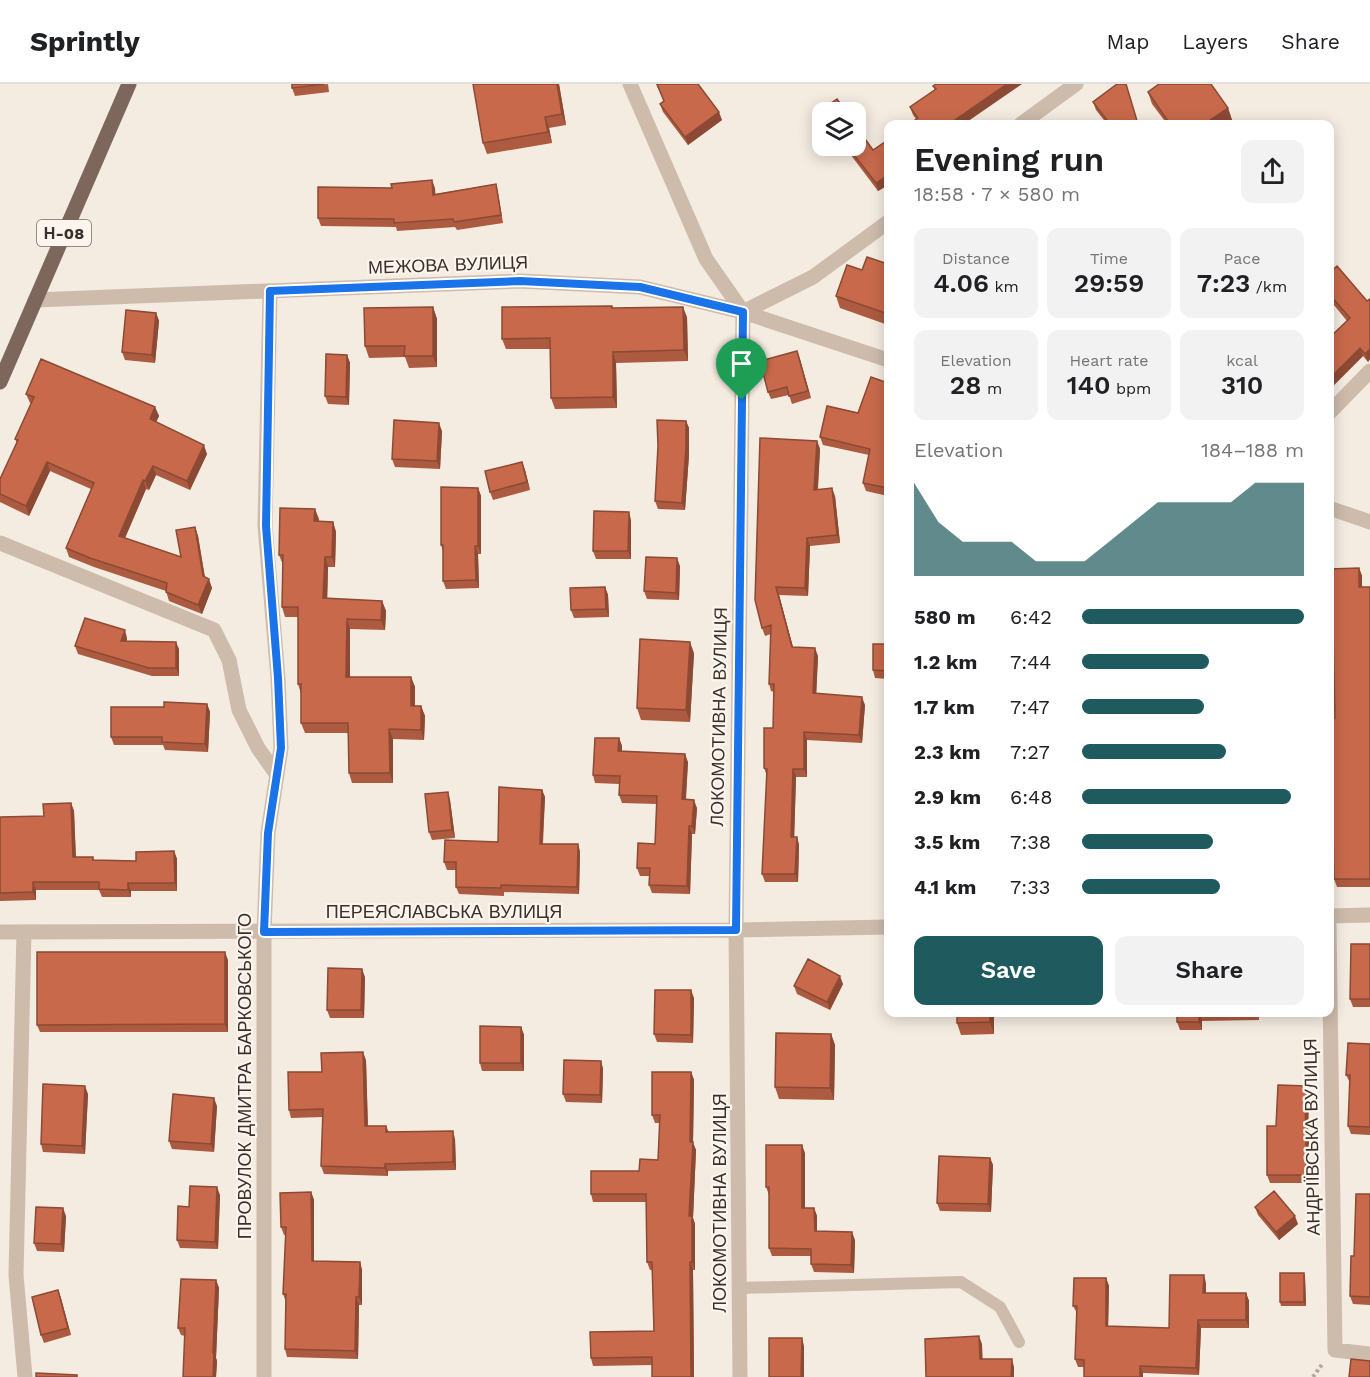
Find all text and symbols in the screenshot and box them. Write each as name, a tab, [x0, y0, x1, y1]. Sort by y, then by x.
text: Sprintly	[30, 25, 140, 58]
text: Map	[1106, 29, 1149, 54]
text: Layers	[1182, 29, 1248, 54]
text: Share	[1281, 29, 1340, 54]
map controls	[812, 102, 866, 156]
button: layers	[812, 102, 866, 156]
text: Evening run	[914, 140, 1104, 179]
button: share	[1241, 140, 1304, 203]
text: 18:58 · 7 × 580 m	[914, 182, 1080, 206]
road number: Н-08	[37, 220, 91, 246]
text: Distance	[942, 249, 1010, 268]
text: Time	[1090, 249, 1128, 268]
text: Pace	[1223, 249, 1261, 268]
street label: МЕЖОВА ВУЛИЦЯ	[368, 251, 528, 278]
text: 4.06	[933, 268, 989, 298]
text: 29:59	[1074, 268, 1144, 298]
text: 7:23	[1197, 268, 1250, 298]
text: km	[989, 277, 1019, 296]
text: /km	[1250, 277, 1287, 296]
pin	[716, 338, 767, 400]
icon: arrive	[725, 347, 758, 380]
text: Elevation	[940, 351, 1012, 370]
text: Heart rate	[1069, 351, 1149, 370]
text: kcal	[1226, 351, 1258, 370]
text: 28	[950, 370, 981, 400]
text: 140	[1067, 370, 1111, 400]
text: 310	[1221, 370, 1263, 400]
text: m	[981, 379, 1002, 398]
text: bpm	[1111, 379, 1151, 398]
text: Elevation	[914, 438, 1003, 462]
text: 184–188 m	[1201, 438, 1304, 462]
text: 580 m	[914, 605, 976, 629]
text: 6:42	[1010, 605, 1052, 629]
street label: ЛОКОМОТИВНА ВУЛИЦЯ	[706, 607, 731, 827]
text: 1.2 km	[914, 650, 977, 674]
text: 7:44	[1010, 650, 1052, 674]
text: 1.7 km	[914, 695, 975, 719]
text: 7:47	[1010, 695, 1050, 719]
text: 2.3 km	[914, 740, 981, 764]
text: 7:27	[1010, 740, 1050, 764]
text: 2.9 km	[914, 785, 981, 809]
text: 6:48	[1010, 785, 1053, 809]
text: 3.5 km	[914, 830, 980, 854]
text: 7:38	[1010, 830, 1051, 854]
text: 4.1 km	[914, 875, 976, 899]
text: 7:33	[1010, 875, 1050, 899]
street label: ПЕРЕЯСЛАВСЬКА ВУЛИЦЯ	[326, 901, 562, 922]
street label: ПРОВУЛОК ДМИТРА БАРКОВСЬКОГО	[234, 913, 255, 1239]
button: Save	[914, 936, 1103, 1005]
button: Share	[1115, 936, 1304, 1005]
street label: АНДРІЇВСЬКА ВУЛИЦЯ	[1299, 1038, 1324, 1236]
street label: ЛОКОМОТИВНА ВУЛИЦЯ	[709, 1093, 730, 1313]

